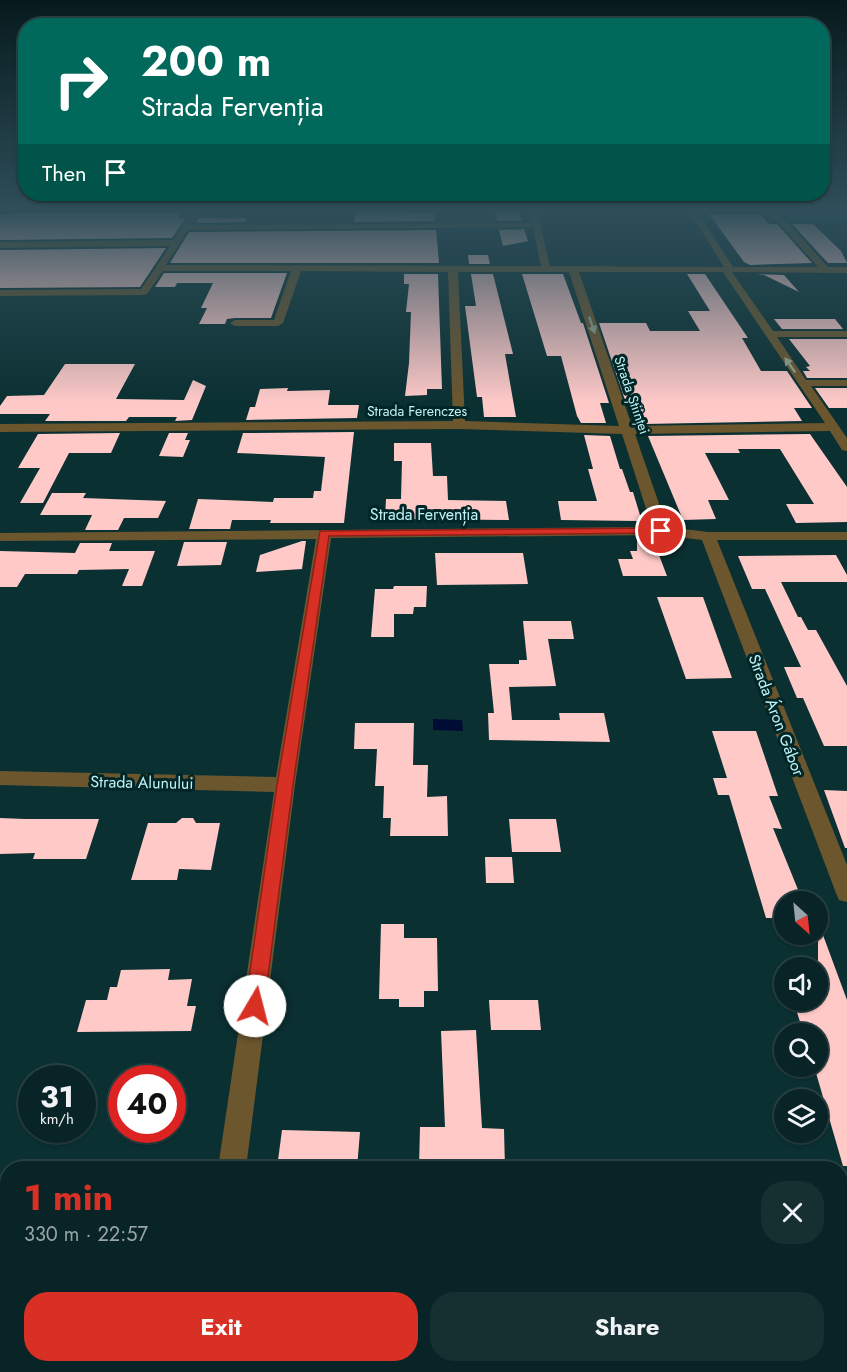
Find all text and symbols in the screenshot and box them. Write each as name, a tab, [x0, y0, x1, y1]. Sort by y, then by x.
text: 200 m	[141, 31, 271, 92]
icon: right	[42, 42, 120, 120]
text: Strada Fervenția	[141, 87, 324, 126]
icon: arrive	[99, 156, 132, 189]
text: Then	[42, 157, 87, 189]
one-way arrow	[588, 316, 598, 334]
street label: Strada Științei	[608, 353, 655, 437]
one-way arrow	[784, 357, 796, 373]
street label: Strada Ferenczes	[367, 401, 467, 421]
street label: Strada Fervenția	[370, 503, 478, 526]
pin	[635, 505, 686, 556]
icon: arrive	[644, 514, 677, 547]
street label: Strada Áron Gábor	[743, 651, 811, 780]
street label: Strada Alunului	[90, 770, 194, 795]
north arrow	[774, 891, 828, 945]
map controls	[774, 891, 828, 1143]
button: sound	[774, 957, 828, 1011]
position arrow	[223, 974, 287, 1038]
button: search	[774, 1023, 828, 1077]
speed limit sign: 40	[108, 1065, 186, 1143]
text: 31	[40, 1075, 74, 1118]
button: layers	[774, 1089, 828, 1143]
text: km/h	[40, 1108, 74, 1130]
text: 1 min	[24, 1171, 113, 1223]
button: close	[761, 1181, 824, 1244]
text: 330 m · 22:57	[24, 1220, 148, 1249]
button: Exit	[24, 1292, 418, 1361]
button: Share	[430, 1292, 824, 1361]

